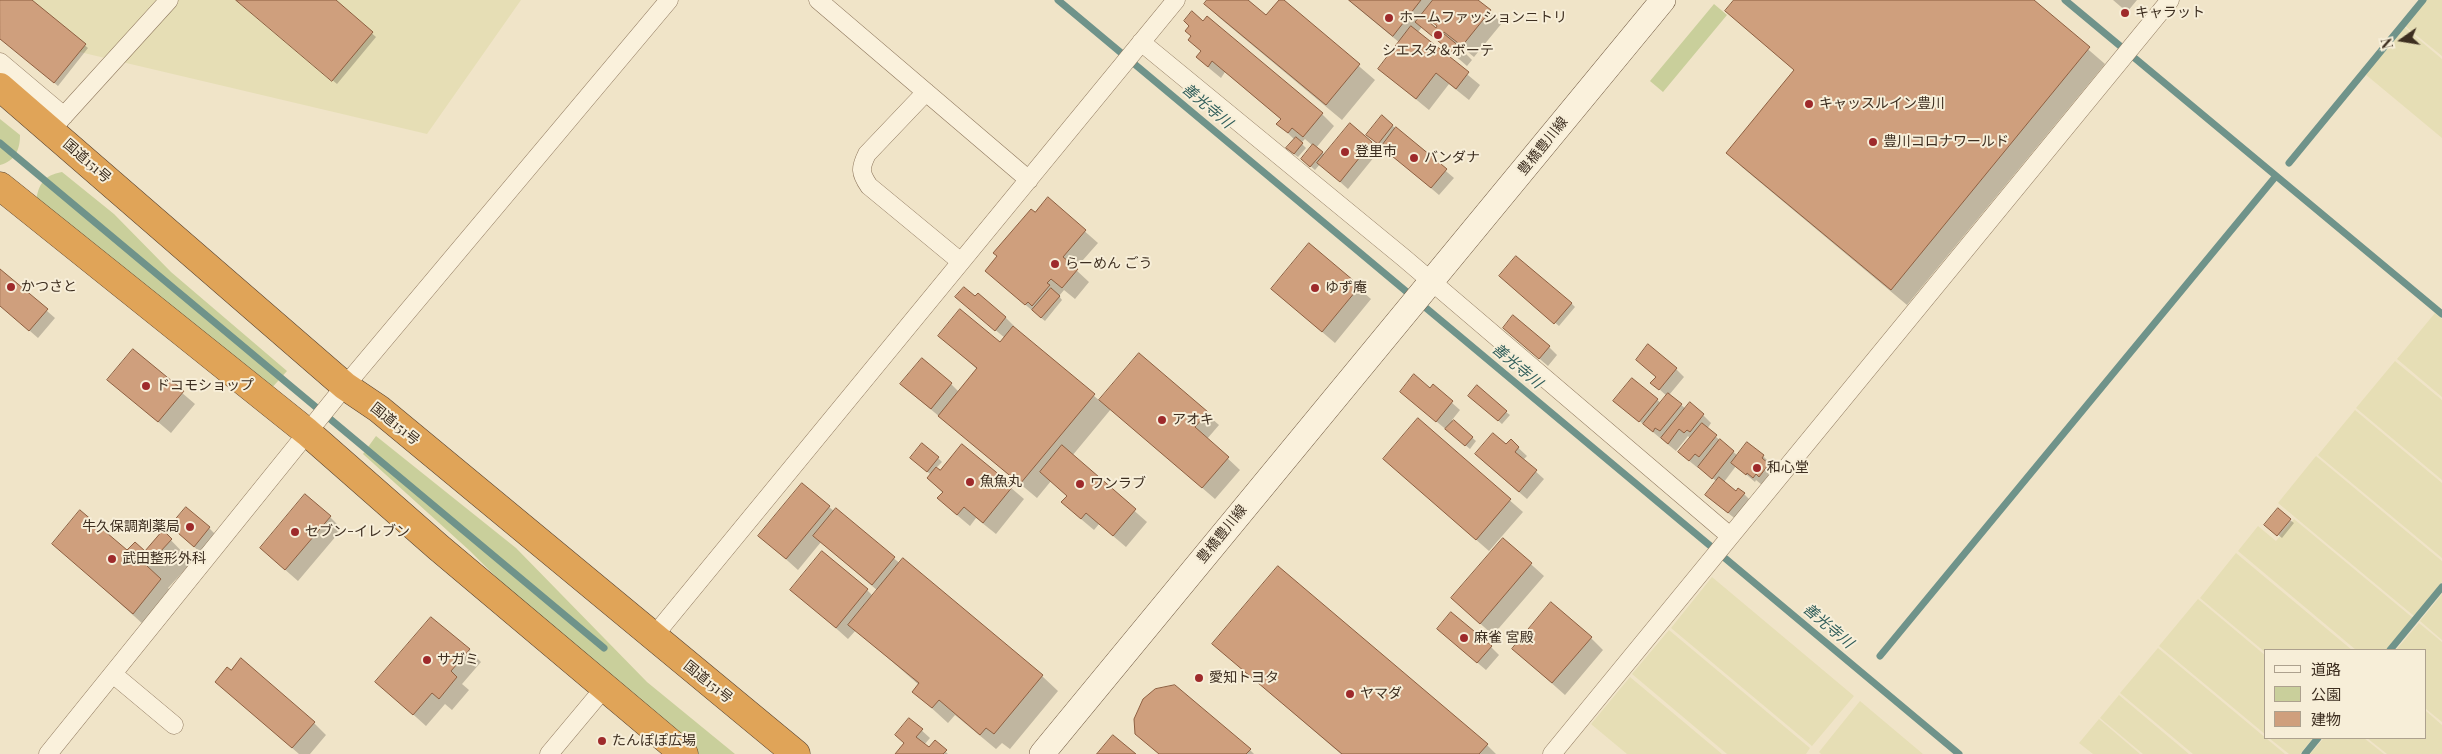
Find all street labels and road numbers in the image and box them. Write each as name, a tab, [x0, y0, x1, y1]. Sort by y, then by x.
street label: 豊橋豊川線	[1514, 114, 1572, 178]
street label: 国道151号	[60, 136, 114, 186]
street label: 国道151号	[367, 399, 423, 449]
street label: 豊橋豊川線	[1193, 502, 1251, 566]
street label: 国道151号	[680, 657, 736, 707]

